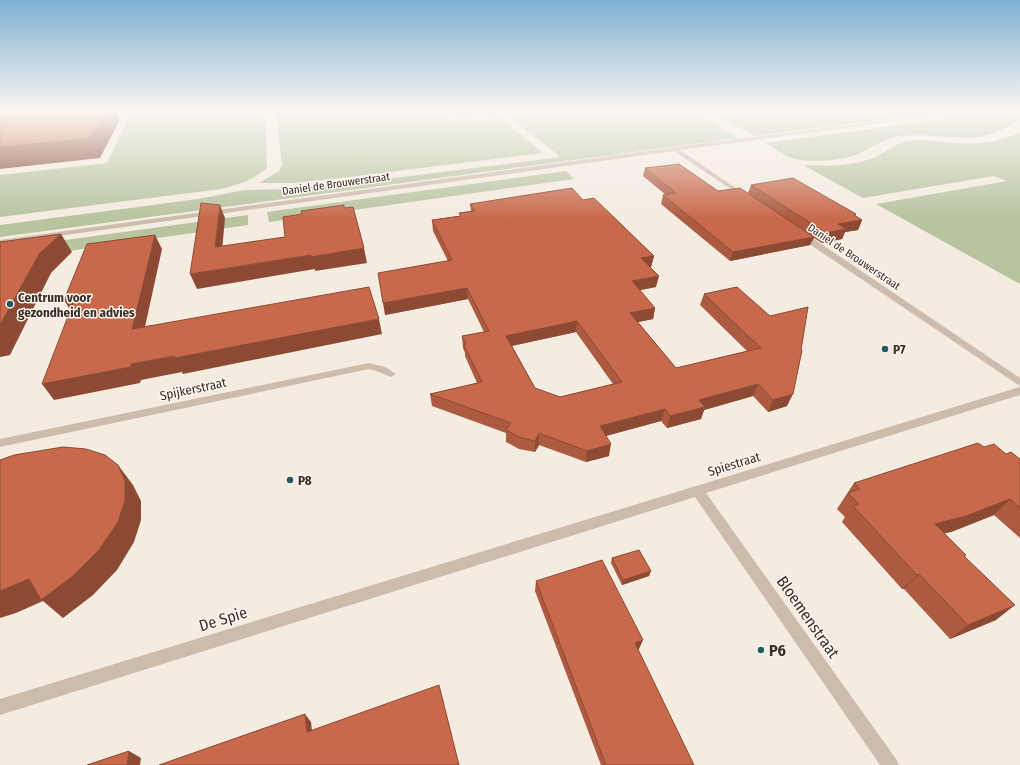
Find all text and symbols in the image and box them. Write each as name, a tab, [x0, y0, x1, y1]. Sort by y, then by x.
street label: Daniel de Brouwerstraat	[281, 170, 391, 198]
street label: Daniel de Brouwerstraat	[805, 221, 903, 293]
place label: Centrum voor gezondheid en advies	[18, 290, 135, 320]
marker: Centrum voor gezondheid en advies	[5, 299, 15, 309]
place label: P7	[893, 342, 906, 357]
marker: P7	[880, 344, 890, 354]
street label: Spijkerstraat	[158, 374, 228, 403]
street label: Spiestraat	[706, 449, 763, 479]
place label: P8	[298, 473, 312, 488]
marker: P8	[285, 475, 295, 485]
street label: Bloemenstraat	[773, 572, 844, 662]
street label: De Spie	[197, 603, 249, 635]
place label: P6	[769, 641, 786, 660]
marker: P6	[756, 645, 766, 655]

